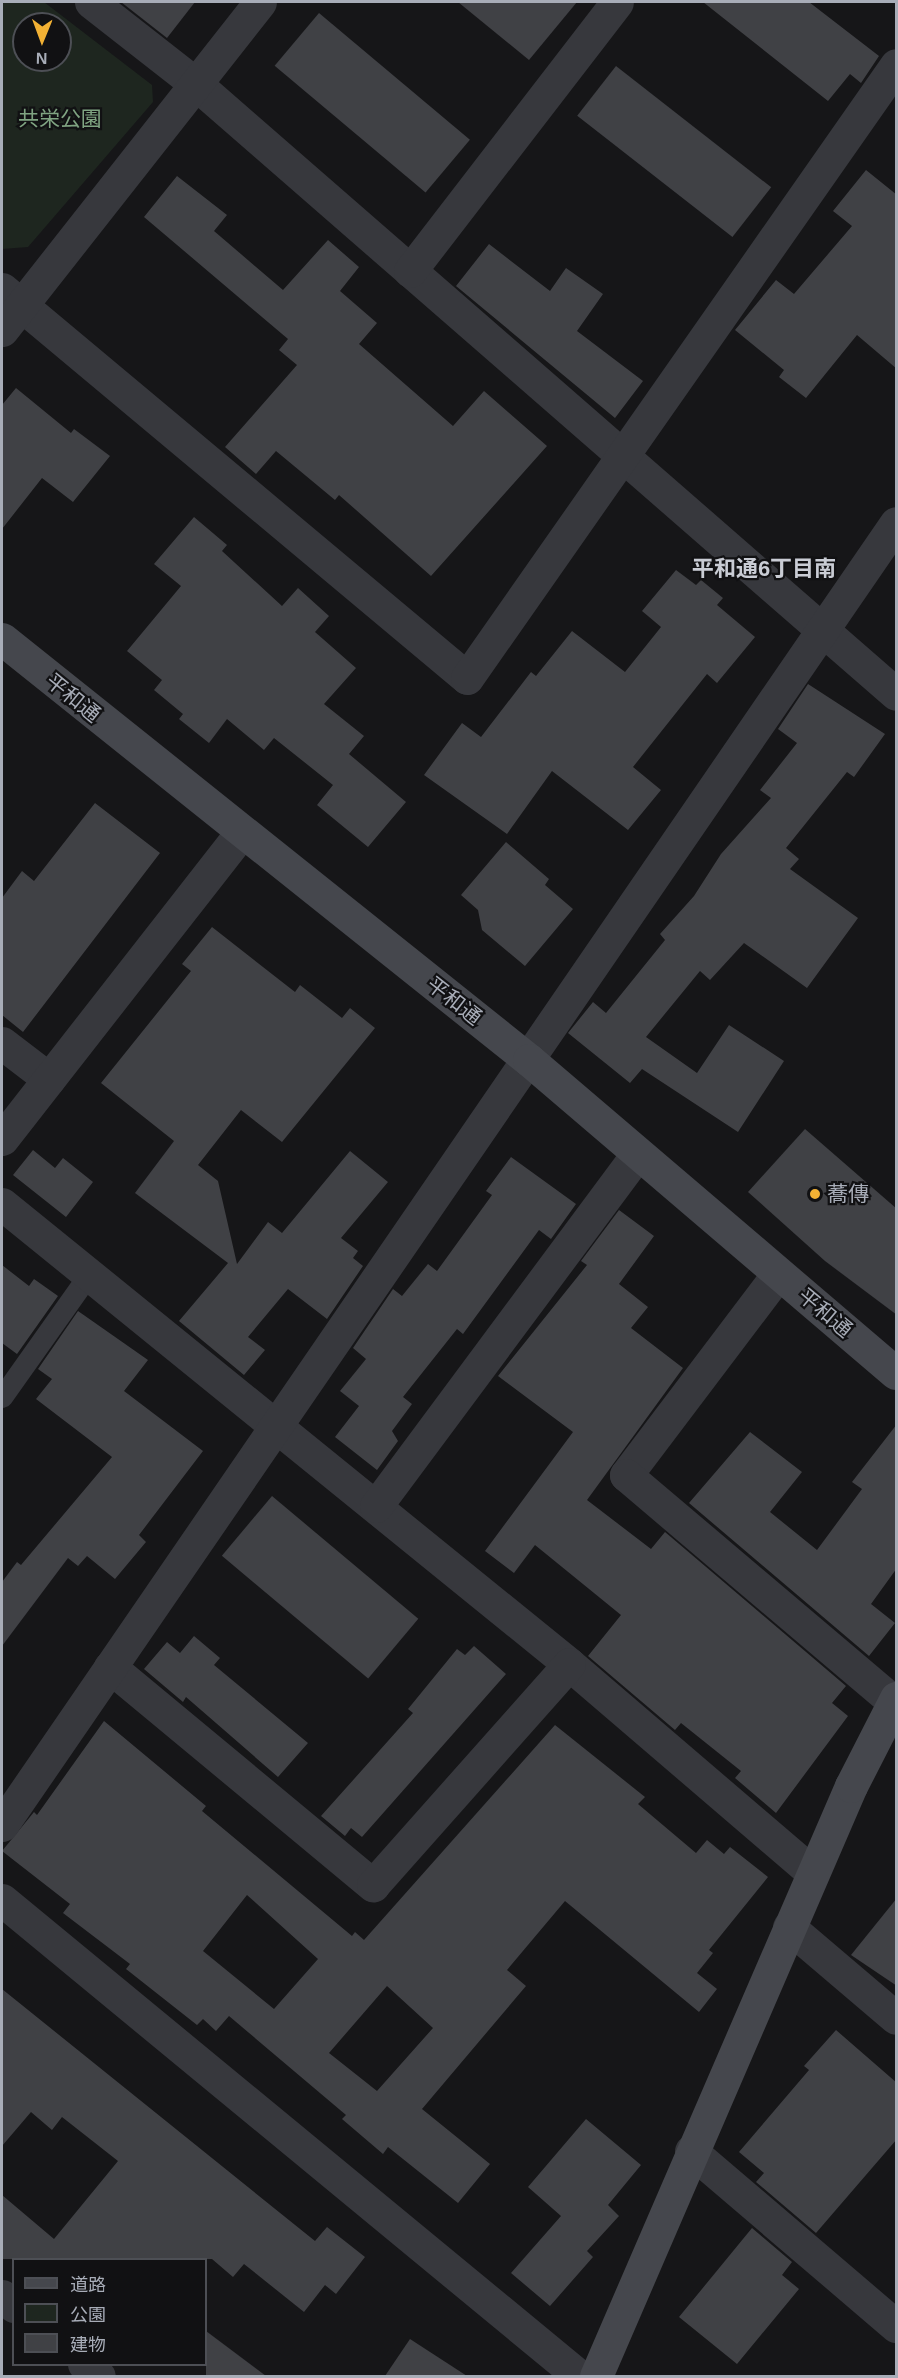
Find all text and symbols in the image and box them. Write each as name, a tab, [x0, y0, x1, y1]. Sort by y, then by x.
north arrow	[12, 12, 72, 72]
text: N	[36, 50, 48, 67]
park label: 共栄公園	[18, 106, 102, 132]
district label: 平和通6丁目南	[692, 556, 836, 582]
street label: 平和通	[41, 668, 105, 728]
street label: 平和通	[421, 972, 487, 1030]
place label: 蕎傳	[827, 1181, 869, 1207]
marker: 蕎傳	[808, 1187, 822, 1201]
street label: 平和通	[793, 1283, 857, 1343]
legend	[12, 2258, 207, 2366]
text: 道路	[70, 2275, 106, 2295]
text: 公園	[70, 2305, 106, 2325]
text: 建物	[70, 2335, 106, 2355]

